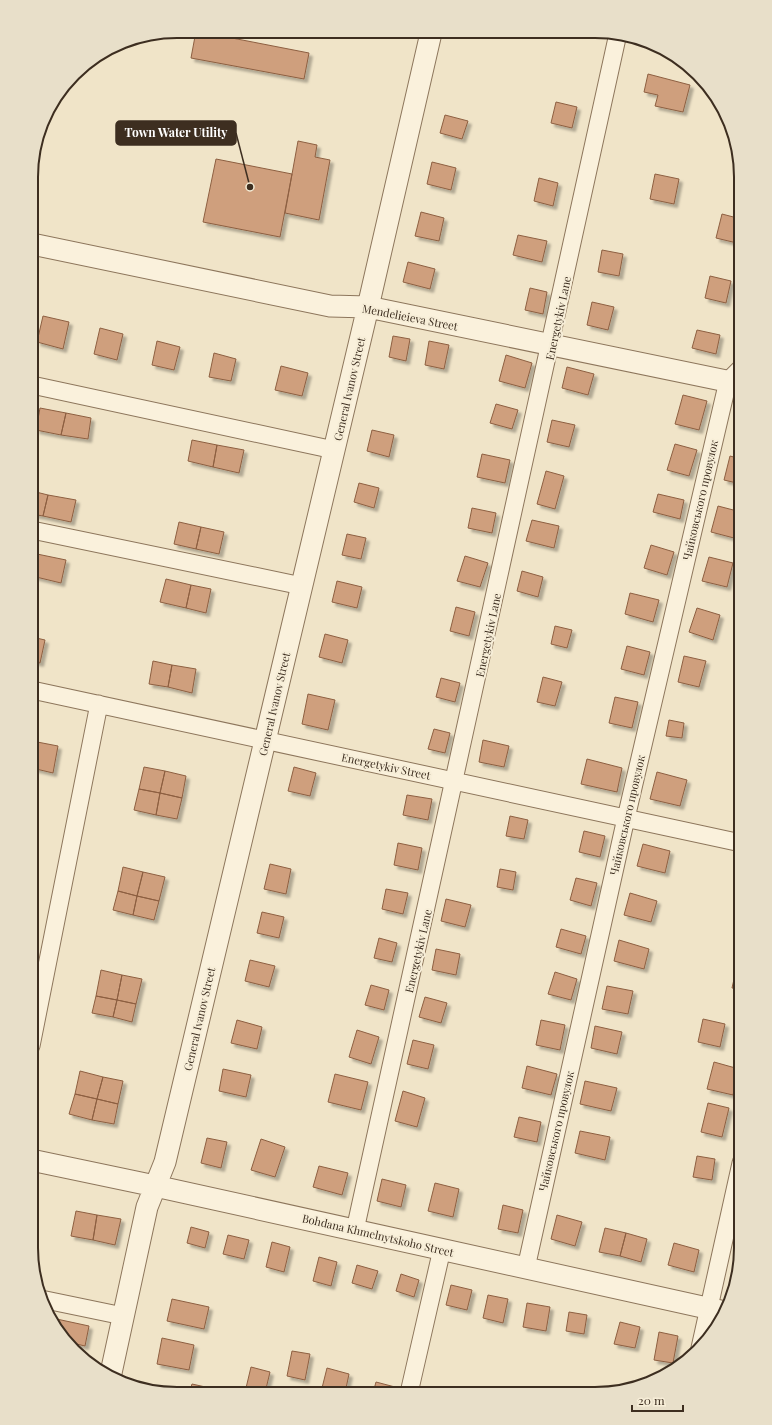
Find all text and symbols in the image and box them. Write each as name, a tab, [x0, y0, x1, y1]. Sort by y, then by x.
callout: Town Water Utility	[116, 121, 236, 145]
text: Town Water Utility	[125, 124, 228, 140]
street label: Energetykiv Lane	[542, 274, 574, 361]
street label: Mendelieieva Street	[361, 300, 459, 334]
street label: General Ivanov Street	[330, 336, 368, 442]
street label: Чайковського провулок	[679, 438, 721, 562]
street label: Energetykiv Lane	[472, 591, 504, 678]
street label: General Ivanov Street	[255, 651, 293, 757]
street label: Energetykiv Street	[340, 749, 432, 783]
street label: Чайковського провулок	[606, 753, 648, 877]
street label: Energetykiv Lane	[401, 907, 435, 994]
street label: General Ivanov Street	[180, 966, 218, 1072]
street label: Чайковського провулок	[535, 1069, 577, 1193]
street label: Bohdana Khmelnytskoho Street	[301, 1210, 455, 1260]
scale bar	[632, 1387, 683, 1413]
text: 20 m	[638, 1392, 665, 1408]

